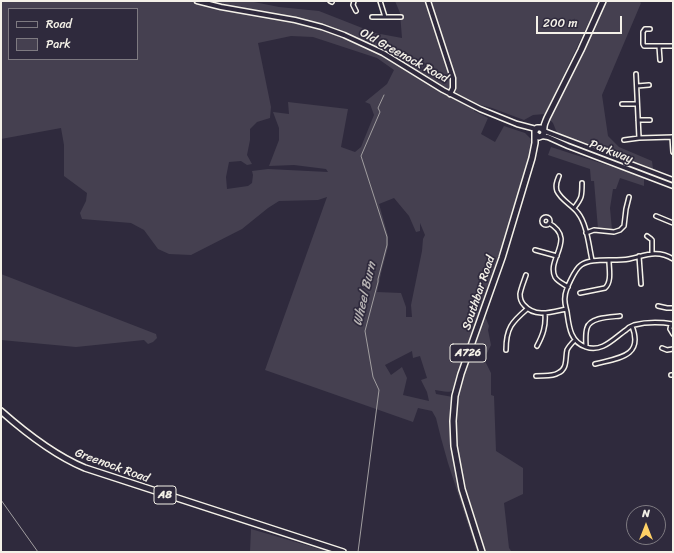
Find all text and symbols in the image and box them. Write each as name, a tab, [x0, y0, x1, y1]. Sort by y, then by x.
legend	[8, 8, 138, 60]
scale bar	[538, 8, 624, 34]
text: 200 m	[543, 12, 577, 34]
text: Road	[46, 13, 72, 35]
street label: Old Greenock Road	[357, 26, 451, 86]
text: Park	[46, 33, 71, 55]
street label: Parkway	[587, 137, 635, 167]
street label: Southbar Road	[460, 254, 498, 332]
water label: Wheel Burn	[350, 261, 380, 327]
road number: A726	[450, 344, 486, 362]
street label: Greenock Road	[73, 446, 151, 486]
road number: A8	[154, 486, 176, 504]
text: N	[642, 504, 650, 523]
north arrow	[626, 505, 666, 545]

